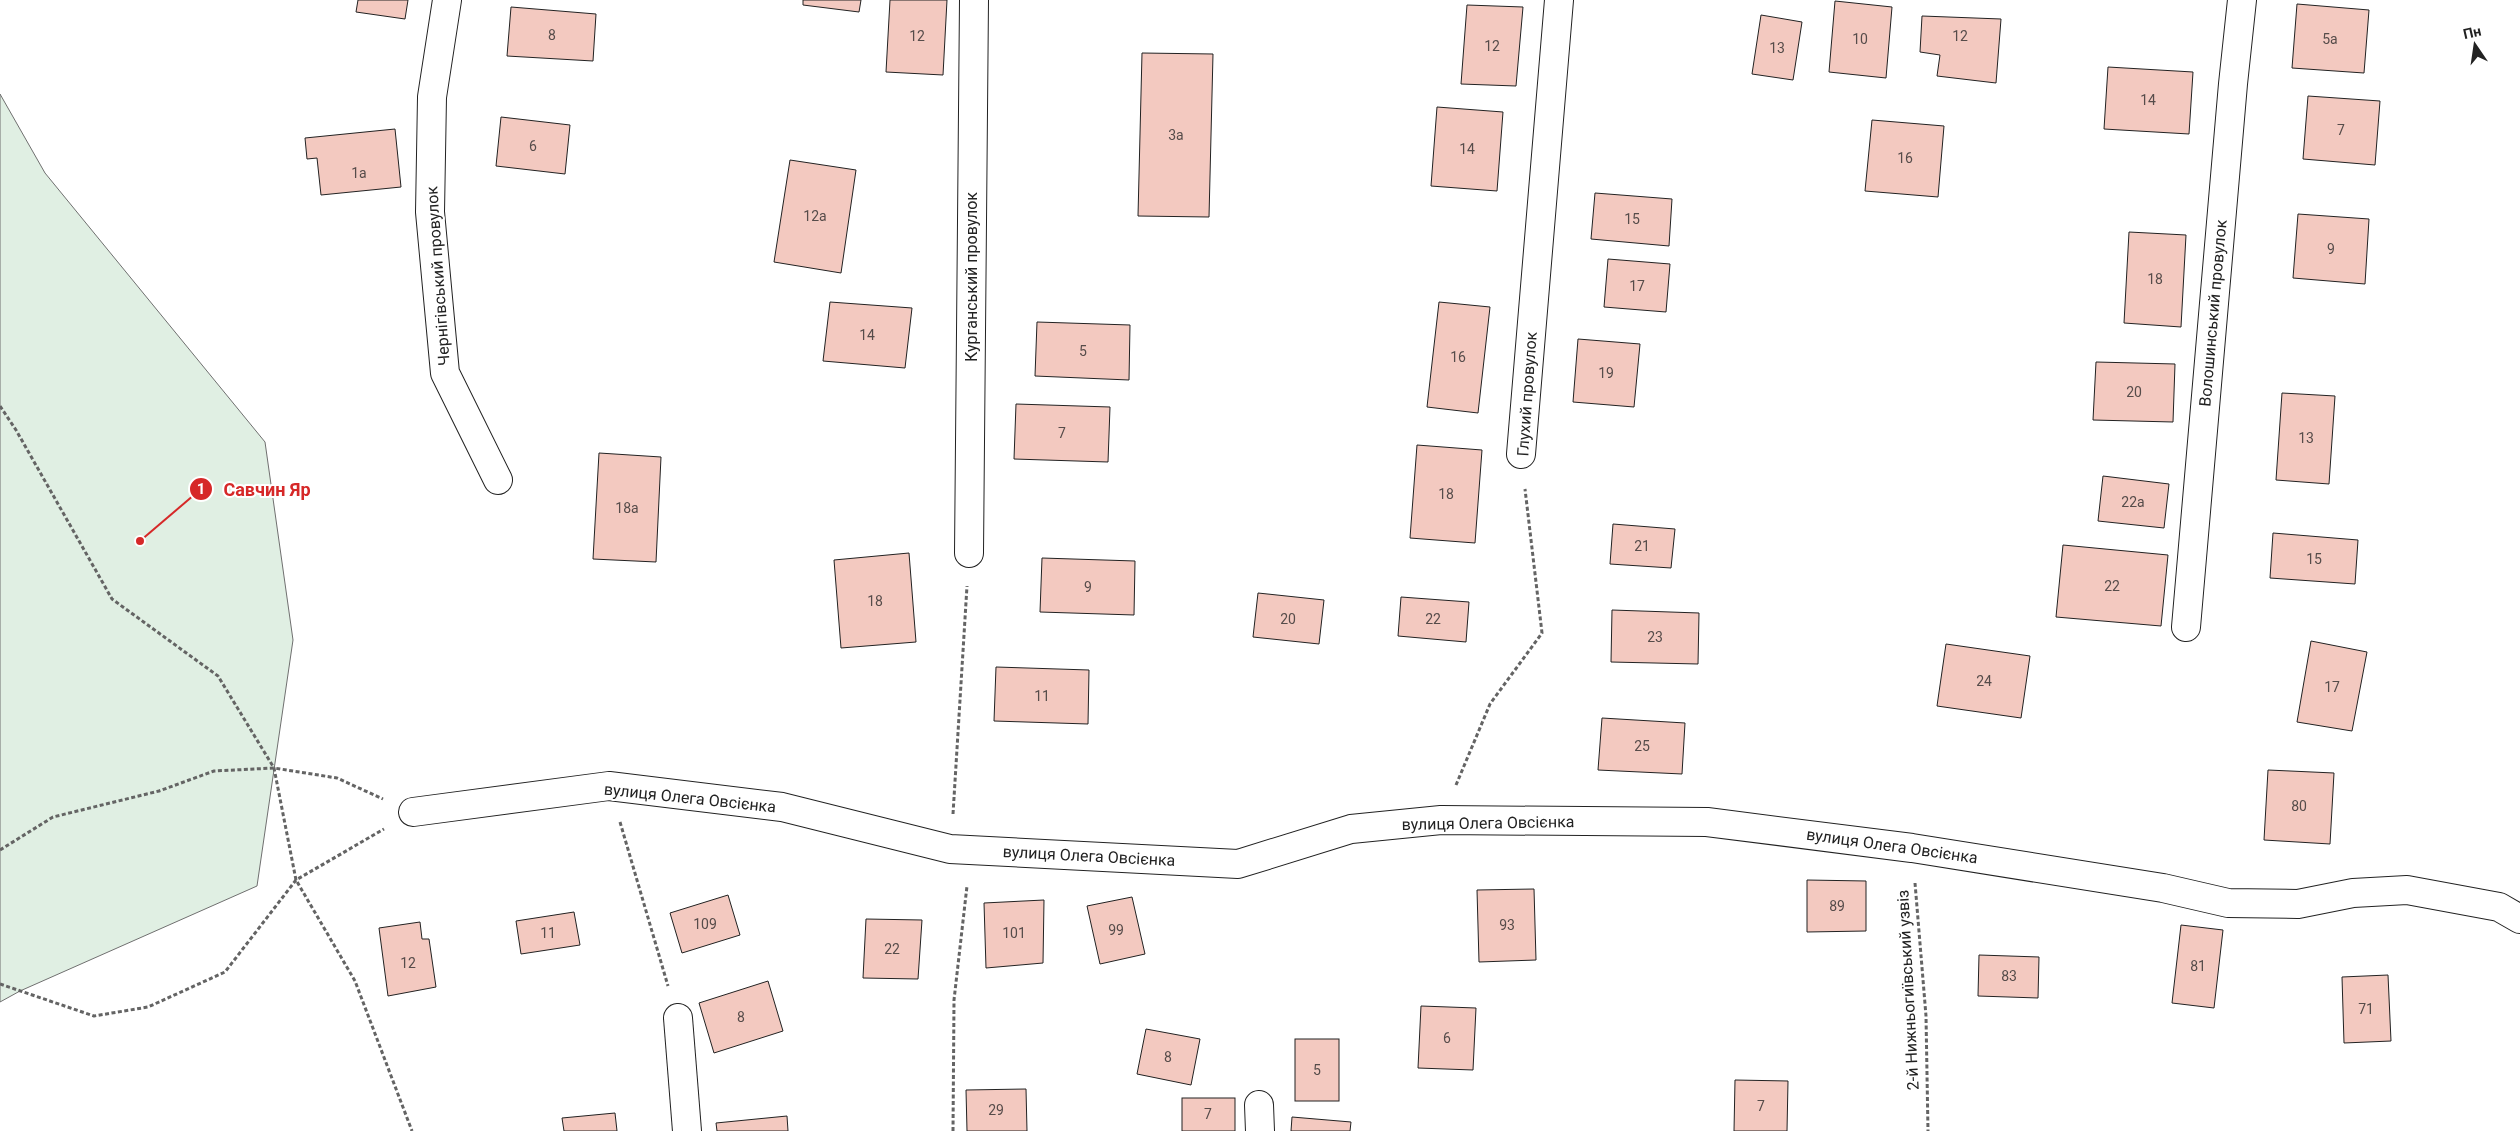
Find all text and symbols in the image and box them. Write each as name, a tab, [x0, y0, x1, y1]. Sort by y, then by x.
north arrow	[2450, 20, 2500, 70]
text: Пн	[2462, 23, 2483, 42]
house number: 8	[548, 27, 556, 43]
house number: 12	[909, 28, 925, 44]
house number: 12	[1952, 28, 1968, 44]
house number: 10	[1852, 31, 1868, 47]
house number: 5а	[2322, 31, 2338, 47]
house number: 12	[1484, 38, 1500, 54]
house number: 13	[1769, 40, 1785, 56]
house number: 14	[2140, 92, 2156, 108]
house number: 7	[2337, 122, 2345, 138]
house number: 3а	[1168, 127, 1184, 143]
house number: 6	[529, 138, 537, 154]
house number: 14	[1459, 141, 1475, 157]
house number: 16	[1897, 150, 1913, 166]
house number: 1а	[351, 165, 367, 181]
street label: Чернігівський провулок	[422, 185, 454, 367]
street label: Курганський провулок	[962, 192, 981, 362]
house number: 12а	[803, 208, 827, 224]
house number: 15	[1624, 211, 1640, 227]
street label: Волошинський провулок	[2195, 218, 2231, 407]
house number: 9	[2327, 241, 2335, 257]
house number: 18	[2147, 271, 2163, 287]
house number: 17	[1629, 278, 1645, 294]
house number: 14	[859, 327, 875, 343]
street label: Глухий провулок	[1513, 331, 1541, 457]
house number: 5	[1079, 343, 1087, 359]
house number: 16	[1450, 349, 1466, 365]
house number: 19	[1598, 365, 1614, 381]
house number: 20	[2126, 384, 2142, 400]
house number: 7	[1058, 425, 1066, 441]
house number: 13	[2298, 430, 2314, 446]
callout: Савчин Яр	[188, 473, 321, 506]
text: Савчин Яр	[223, 479, 311, 500]
text: 1	[197, 480, 205, 498]
house number: 18	[1438, 486, 1454, 502]
house number: 22а	[2121, 494, 2145, 510]
house number: 18а	[615, 500, 639, 516]
house number: 21	[1634, 538, 1650, 554]
house number: 15	[2306, 551, 2322, 567]
house number: 22	[2104, 578, 2120, 594]
house number: 9	[1084, 579, 1092, 595]
house number: 18	[867, 593, 883, 609]
house number: 20	[1280, 611, 1296, 627]
house number: 22	[1425, 611, 1441, 627]
house number: 23	[1647, 629, 1663, 645]
house number: 24	[1976, 673, 1992, 689]
house number: 17	[2324, 679, 2340, 695]
house number: 11	[1034, 688, 1050, 704]
house number: 25	[1634, 738, 1650, 754]
street label: вулиця Олега Овсієнка	[603, 780, 777, 816]
house number: 80	[2291, 798, 2307, 814]
street label: вулиця Олега Овсієнка	[1401, 812, 1575, 834]
street label: вулиця Олега Овсієнка	[1805, 825, 1979, 867]
street label: вулиця Олега Овсієнка	[1002, 842, 1176, 870]
street label: 2-й Нижньогиївський узвіз	[1893, 889, 1923, 1091]
house number: 89	[1829, 898, 1845, 914]
house number: 109	[693, 916, 717, 932]
house number: 93	[1499, 917, 1515, 933]
house number: 99	[1108, 922, 1124, 938]
house number: 11	[540, 925, 556, 941]
house number: 101	[1002, 925, 1026, 941]
house number: 22	[884, 941, 900, 957]
house number: 12	[400, 955, 416, 971]
house number: 81	[2190, 958, 2206, 974]
house number: 83	[2001, 968, 2017, 984]
house number: 71	[2358, 1001, 2374, 1017]
house number: 8	[737, 1009, 745, 1025]
house number: 6	[1443, 1030, 1451, 1046]
house number: 8	[1164, 1049, 1172, 1065]
house number: 5	[1313, 1062, 1321, 1078]
house number: 7	[1757, 1098, 1765, 1114]
house number: 29	[988, 1102, 1004, 1118]
house number: 7	[1204, 1106, 1212, 1122]

